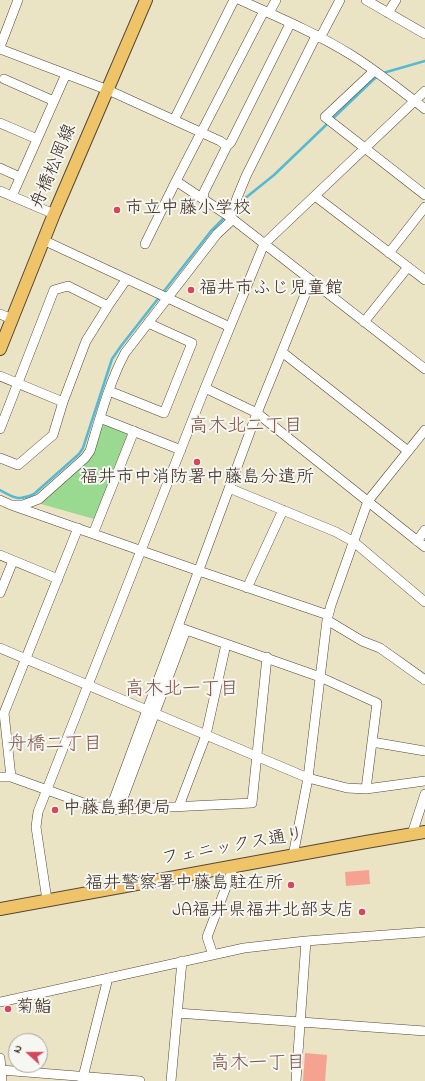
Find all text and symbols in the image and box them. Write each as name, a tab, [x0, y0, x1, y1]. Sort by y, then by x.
street label: 舟橋松岡線	[27, 121, 83, 213]
place label: 市立中藤小学校	[125, 199, 251, 221]
marker: 市立中藤小学校	[112, 205, 122, 215]
place label: 福井市ふじ児童館	[199, 279, 343, 301]
marker: 福井市ふじ児童館	[186, 285, 196, 295]
district label: 高木北二丁目	[189, 417, 303, 439]
marker: 福井市中消防署中藤島分遣所	[192, 457, 202, 467]
place label: 福井市中消防署中藤島分遣所	[80, 468, 314, 490]
district label: 高木北一丁目	[125, 680, 239, 702]
district label: 舟橋二丁目	[8, 735, 102, 757]
place label: 中藤島郵便局	[63, 799, 171, 821]
marker: 中藤島郵便局	[50, 805, 60, 815]
street label: フェニックス通り	[160, 825, 306, 871]
place label: 福井警察署中藤島駐在所	[85, 874, 283, 896]
marker: 福井警察署中藤島駐在所	[286, 880, 296, 890]
place label: JA福井県福井北部支店	[172, 901, 354, 923]
marker: JA福井県福井北部支店	[357, 907, 367, 917]
place label: 菊鮨	[16, 998, 52, 1020]
marker: 菊鮨	[3, 1004, 13, 1014]
north arrow	[8, 1033, 48, 1073]
text: N	[9, 1043, 27, 1055]
district label: 高木一丁目	[211, 1054, 305, 1076]

